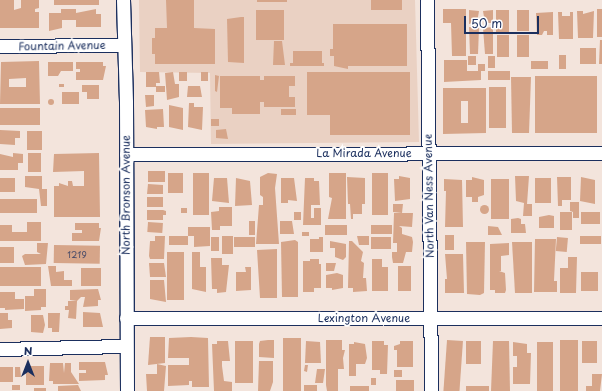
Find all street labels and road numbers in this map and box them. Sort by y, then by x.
street label: Fountain Avenue [18,39,106,53]
street label: North Van Ness Avenue [421,134,437,258]
street label: North Bronson Avenue [119,135,133,255]
street label: La Mirada Avenue [316,146,412,160]
street label: Lexington Avenue [318,311,410,325]

